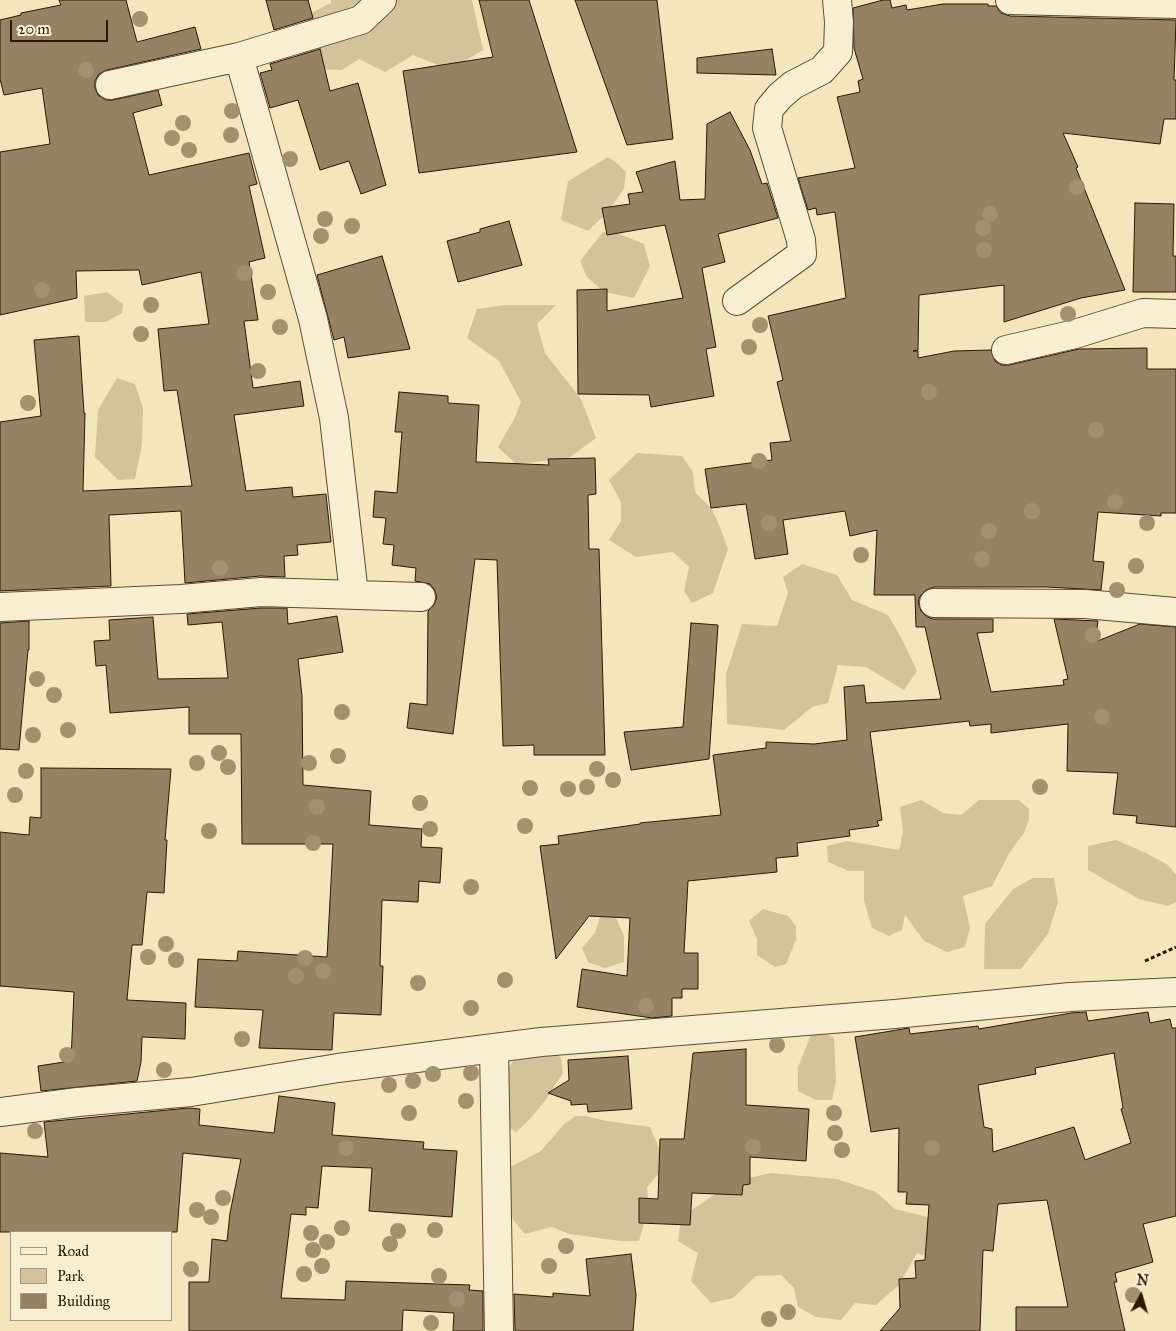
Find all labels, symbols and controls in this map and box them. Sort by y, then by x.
scale bar [12,10,110,42]
text: 20 m [18,20,50,38]
legend [10,1231,172,1321]
text: Road [57,1242,89,1260]
text: Park [57,1267,84,1285]
north arrow [1116,1271,1166,1321]
text: N [1136,1272,1149,1290]
text: Building [57,1292,110,1310]

